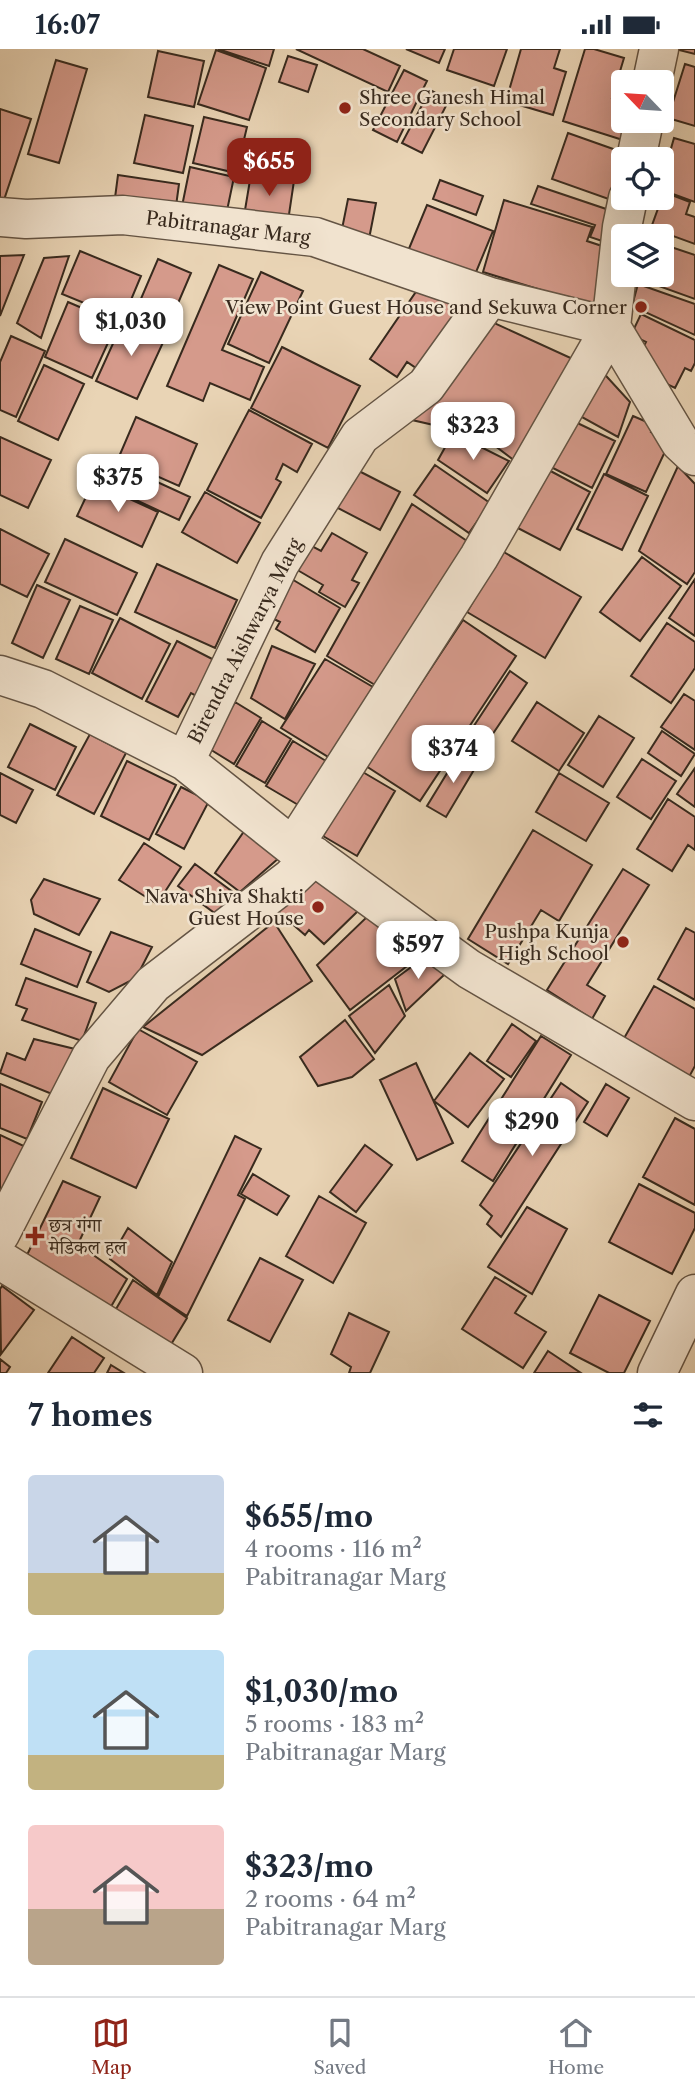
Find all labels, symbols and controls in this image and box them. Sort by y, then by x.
text: 16:07 [35,9,100,41]
north arrow [611,70,674,133]
map controls [611,70,674,287]
place label: Shree Ganesh Himal Secondary School [359,86,545,131]
marker: Shree Ganesh Himal Secondary School [337,100,353,116]
pin: $655 [228,139,310,198]
text: $655 [243,147,295,175]
button: locate [611,147,674,210]
street label: Pabitranagar Marg [144,206,313,250]
button: layers [611,224,674,287]
place label: View Point Guest House and Sekuwa Corner [224,296,627,319]
pin: $1,030 [74,299,188,358]
marker: View Point Guest House and Sekuwa Corner [633,299,649,315]
text: $1,030 [95,307,167,335]
pin: $323 [432,403,514,462]
text: $323 [447,411,499,439]
pin: $375 [77,455,159,514]
text: $375 [93,463,143,491]
street label: Birendra Aishwarya Marg [183,534,307,748]
pin: $374 [412,725,494,785]
text: $374 [428,734,478,762]
place label: Nava Shiva Shakti Guest House [145,885,304,930]
marker: Nava Shiva Shakti Guest House [310,899,326,915]
place label: Pushpa Kunja High School [484,920,609,965]
pin: $597 [377,921,459,981]
text: $597 [392,930,444,958]
marker: Pushpa Kunja High School [615,934,631,950]
pin: $290 [491,1099,573,1158]
text: $290 [505,1107,559,1135]
place label: छत्र गंगा मेडिकल हल [48,1214,128,1259]
marker: छत्र गंगा मेडिकल हल [27,1228,43,1244]
icon: filters [629,1396,667,1434]
text: 7 homes [28,1397,153,1434]
text: $655/mo [245,1498,373,1535]
icon: home [84,1503,168,1587]
text: 4 rooms · 116 m² [245,1535,422,1563]
text: Pabitranagar Marg [245,1563,446,1591]
text: $1,030/mo [245,1673,398,1710]
icon: home [84,1678,168,1762]
text: 5 rooms · 183 m² [245,1710,424,1738]
text: Pabitranagar Marg [245,1738,446,1766]
text: $323/mo [245,1848,373,1885]
icon: home [84,1853,168,1937]
text: 2 rooms · 64 m² [245,1885,416,1913]
text: Pabitranagar Marg [245,1913,446,1941]
tab: Map [91,2014,132,2079]
tab: Saved [314,2014,366,2079]
tab: Home [548,2014,604,2079]

